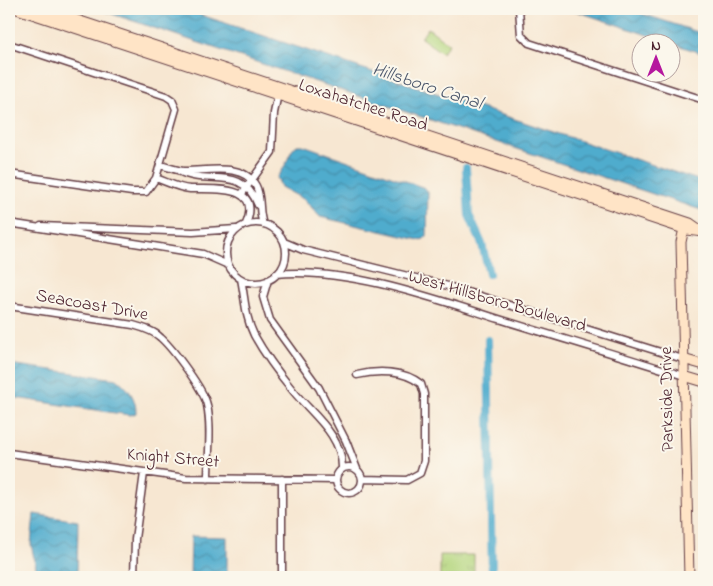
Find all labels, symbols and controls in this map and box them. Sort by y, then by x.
north arrow [630,32,680,82]
text: N [651,36,661,57]
water label: Hillsboro Canal [368,56,488,118]
street label: Loxahatchee Road [295,73,431,139]
street label: West Hillsboro Boulevard [405,264,589,340]
street label: Seacoast Drive [34,283,151,329]
street label: Parkside Drive [654,345,682,452]
street label: Knight Street [126,442,220,477]

